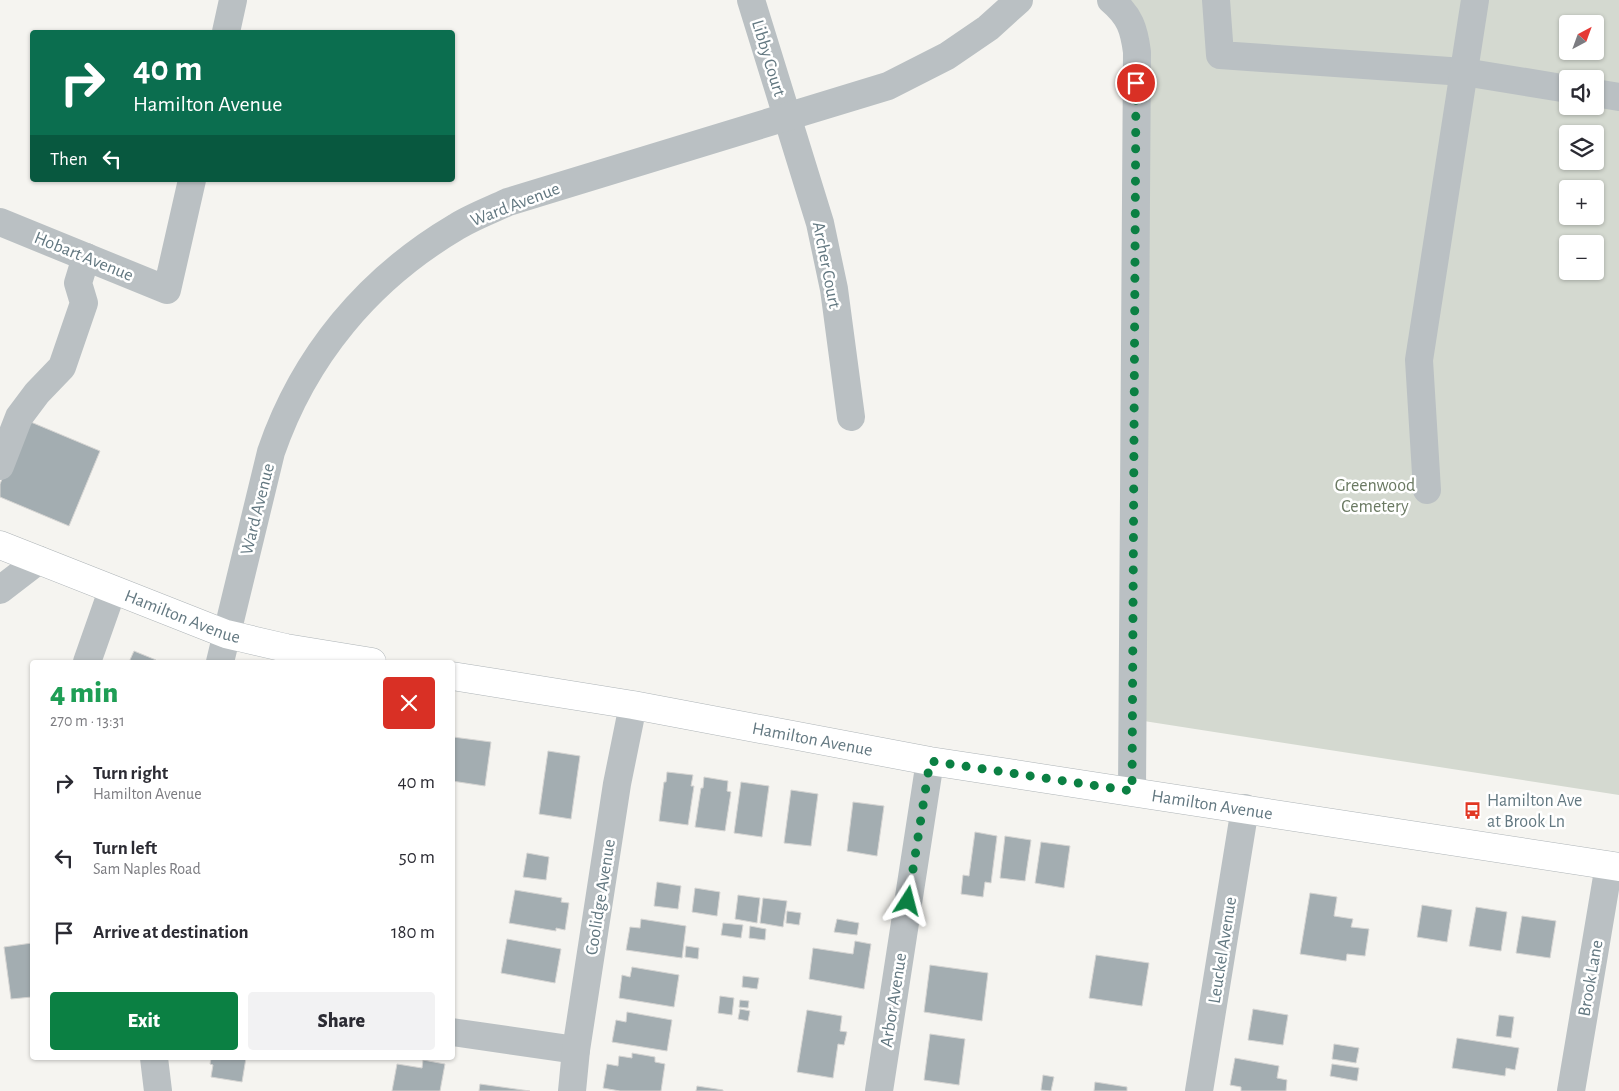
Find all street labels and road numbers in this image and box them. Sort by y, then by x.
street label: Libby Court [748,18,788,99]
street label: Ward Avenue [468,180,562,230]
street label: Archer Court [809,220,843,310]
street label: Hobart Avenue [31,229,136,285]
street label: Ward Avenue [238,462,278,557]
street label: Hamilton Avenue [122,587,242,647]
street label: Hamilton Avenue [751,720,874,760]
street label: Hamilton Avenue [1150,787,1274,824]
street label: Coolidge Avenue [583,838,619,956]
street label: Leuckel Avenue [1206,896,1240,1005]
street label: Brook Lane [1575,939,1607,1018]
street label: Arbor Avenue [878,952,910,1049]

